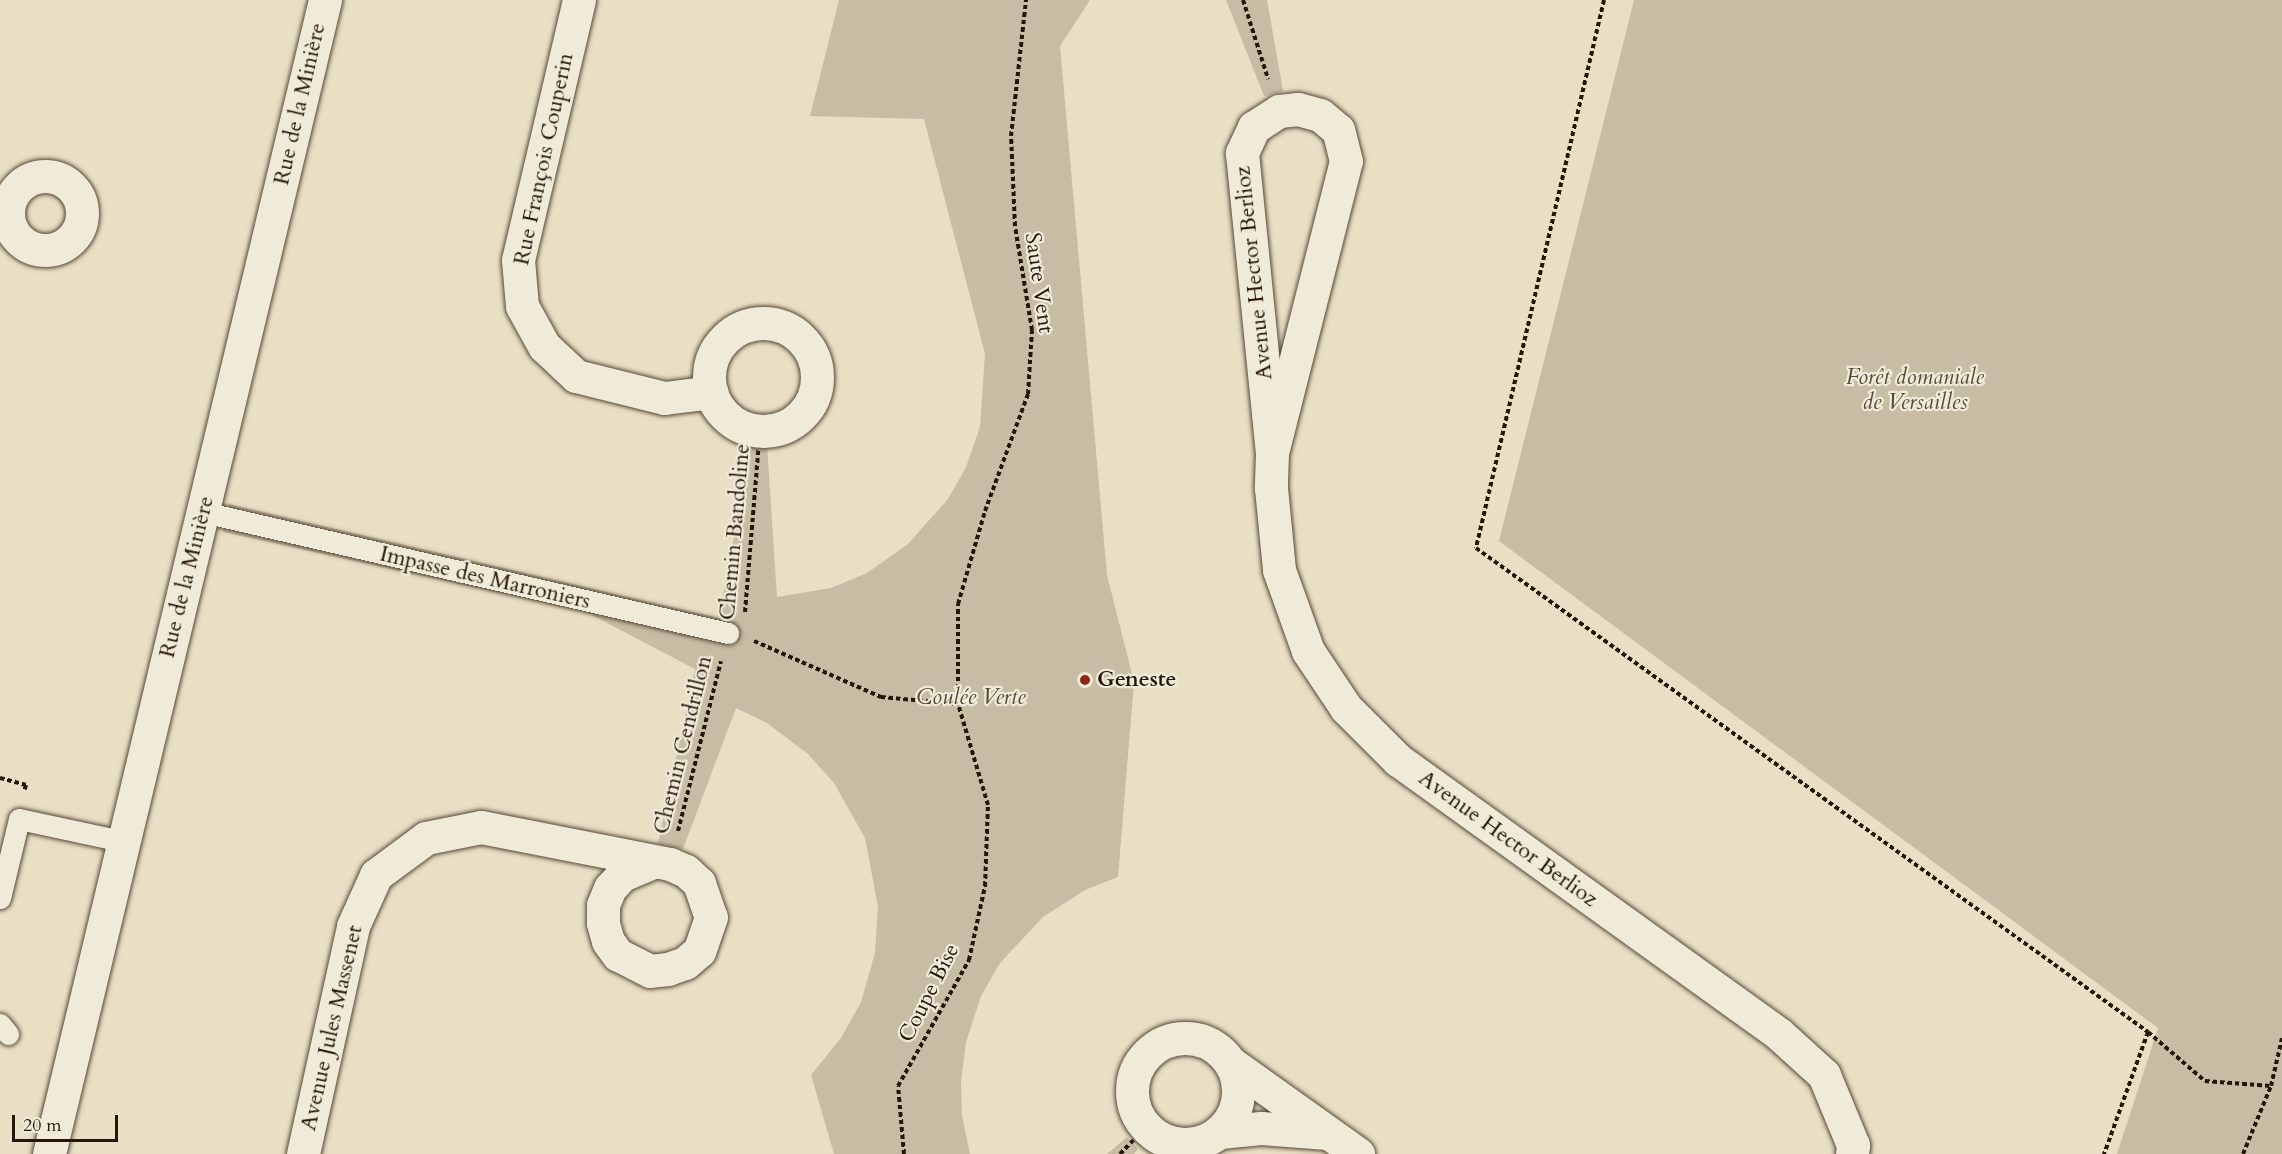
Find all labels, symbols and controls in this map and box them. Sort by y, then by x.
street label: Rue de la Minière [269,20,331,188]
street label: Rue François Couperin [509,50,579,268]
street label: Avenue Hector Berlioz [1230,165,1278,381]
street label: Saute Vent [1019,231,1059,335]
park label: Forêt domaniale de Versailles [1846,364,1984,416]
street label: Chemin Bandoline [714,443,756,621]
street label: Rue de la Minière [154,494,220,660]
street label: Impasse des Marroniers [377,541,593,615]
street label: Chemin Cendrillon [648,653,718,837]
place label: Geneste [1097,667,1176,693]
marker: Geneste [1078,673,1092,687]
park label: Coulée Verte [916,685,1026,711]
street label: Avenue Hector Berlioz [1413,765,1603,913]
street label: Avenue Jules Massenet [296,923,368,1133]
street label: Coupe Bise [893,939,965,1047]
scale bar [15,1103,122,1141]
text: 20 m [23,1113,62,1138]

